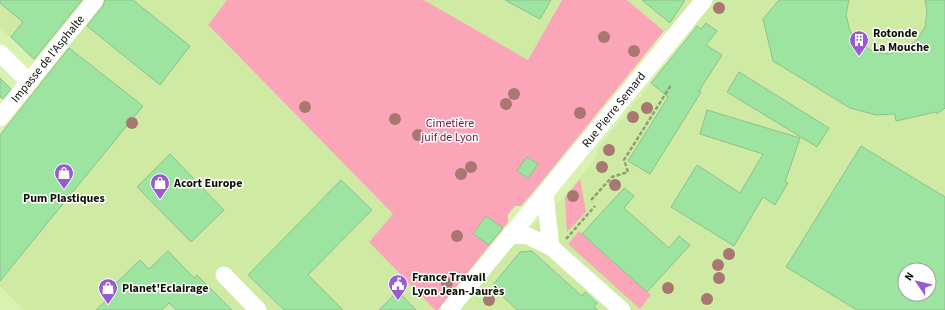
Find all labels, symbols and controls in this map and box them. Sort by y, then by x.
street label: Impasse de l'Asphalte [7,11,89,106]
place label: Rotonde La Mouche [873,25,929,56]
building icon: Rotonde La Mouche [848,29,870,57]
street label: Rue Pierre Semard [578,69,650,151]
park label: Cimetière juif de Lyon [420,115,479,146]
shop icon: Pum Plastiques [53,162,75,190]
shop icon: Acort Europe [149,172,171,200]
place label: Acort Europe [173,175,242,192]
place label: Pum Plastiques [23,190,105,207]
north arrow [897,262,937,302]
place label: France Travail Lyon Jean-Jaurès [412,269,504,300]
text: N [901,269,917,284]
public building icon: France Travail Lyon Jean-Jaurès [387,273,409,301]
shop icon: Planet'Eclairage [97,277,119,305]
place label: Planet'Eclairage [122,280,208,297]

